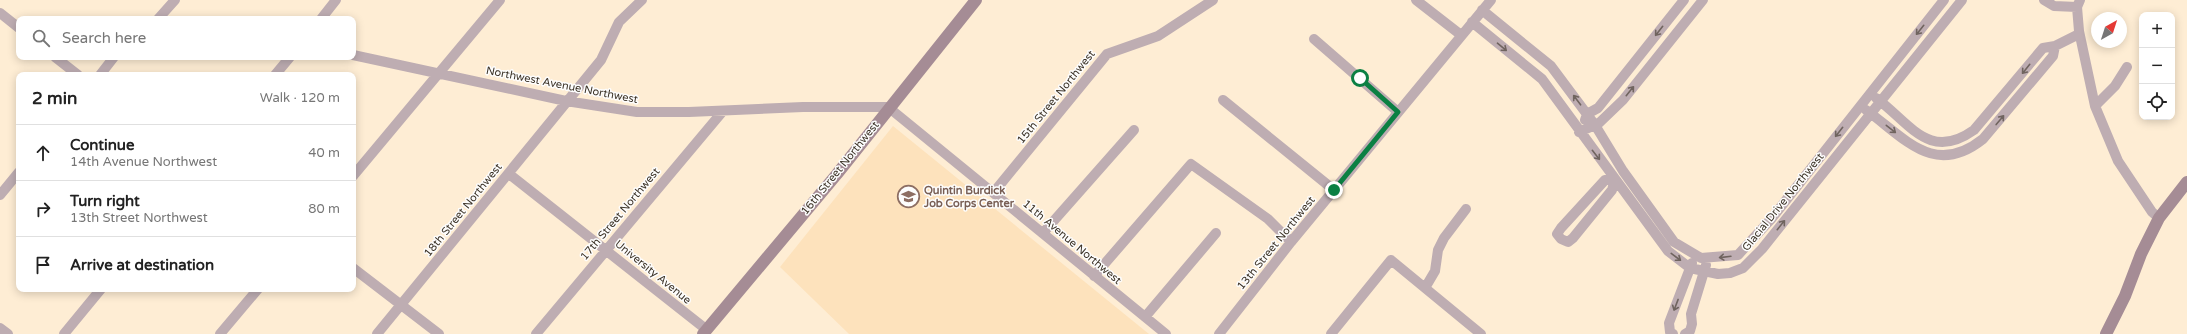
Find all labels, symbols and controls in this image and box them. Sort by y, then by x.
north arrow [2091,12,2127,48]
map controls [2139,12,2175,120]
button: + [2139,12,2175,48]
search box [16,16,356,60]
one-way arrow [1655,25,1664,36]
one-way arrow [1916,25,1924,36]
icon: search [30,27,52,49]
text: Search here [62,29,146,47]
one-way arrow [1497,42,1508,51]
street label: 15th Street Northwest [1014,48,1098,146]
button: − [2139,48,2175,84]
one-way arrow [2021,63,2030,74]
street label: Northwest Avenue Northwest [485,64,639,106]
route start [1351,69,1369,87]
button: locate [2139,84,2175,120]
one-way arrow [1626,86,1635,97]
text: 2 min [32,88,77,109]
text: Walk · 120 m [260,90,340,106]
one-way arrow [1572,95,1581,106]
one-way arrow [1995,115,2004,126]
street label: 16th Street Northwest [798,119,882,217]
one-way arrow [1885,125,1896,133]
one-way arrow [1835,127,1843,138]
text: Continue [70,136,134,154]
icon: ahead [32,142,54,164]
text: 40 m [308,145,340,161]
one-way arrow [1592,149,1600,160]
street label: Glacial Drive Northwest [1739,150,1827,254]
text: 14th Avenue Northwest [70,154,217,170]
street label: 18th Street Northwest [421,161,505,259]
street label: 17th Street Northwest [578,165,662,263]
route end [1325,181,1343,199]
school or university icon: Quintin Burdick Job Corps Center [895,183,921,209]
place label: Quintin Burdick Job Corps Center [923,184,1015,211]
text: Turn right [70,192,140,210]
street label: 13th Street Northwest [1234,194,1318,292]
street label: 11th Avenue Northwest [1020,197,1124,287]
icon: right [32,198,54,220]
text: 80 m [308,201,340,217]
text: 13th Street Northwest [70,210,208,226]
one-way arrow [1776,220,1785,231]
street label: University Avenue [612,237,694,307]
one-way arrow [1670,253,1681,261]
one-way arrow [1719,253,1732,260]
icon: arrive [32,254,54,276]
text: Arrive at destination [70,256,214,274]
one-way arrow [1672,298,1679,311]

